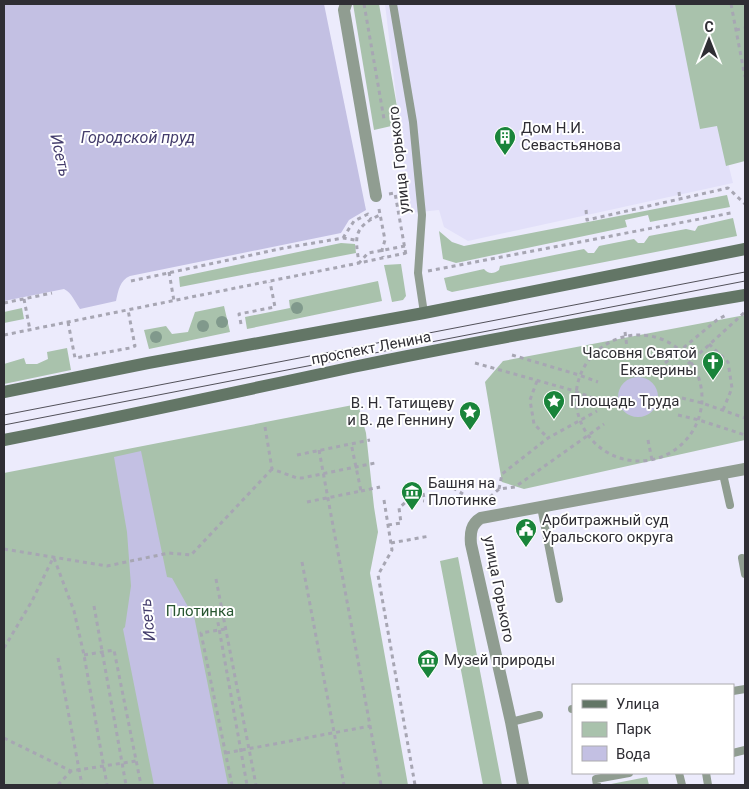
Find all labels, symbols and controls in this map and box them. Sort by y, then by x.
north arrow [684,15,734,65]
text: С [704,19,714,35]
street label: улица Горького [384,105,414,215]
place label: Дом Н.И. Севастьянова [521,119,621,154]
building icon: Дом Н.И. Севастьянова [493,125,517,156]
water label: Городской пруд [81,128,195,147]
water label: Исеть [46,132,75,178]
street label: проспект Ленина [309,328,433,368]
place label: Часовня Святой Екатерины [582,344,697,379]
church icon: Часовня Святой Екатерины [701,350,725,381]
place icon: Площадь Труда [542,389,566,420]
place label: Площадь Труда [570,392,680,410]
place label: В. Н. Татищеву и В. де Геннину [347,394,454,429]
place icon: В. Н. Татищеву и В. де Геннину [458,400,482,431]
place label: Башня на Плотинке [428,474,496,509]
museum icon: Башня на Плотинке [400,480,424,511]
place label: Арбитражный суд Уральского округа [542,511,673,546]
public building icon: Арбитражный суд Уральского округа [514,517,538,548]
street label: улица Горького [480,534,518,644]
water label: Исеть [136,597,159,642]
park label: Плотинка [166,602,234,620]
museum icon: Музей природы [416,648,440,679]
place label: Музей природы [444,651,555,669]
legend [572,684,734,774]
text: Улица [616,695,659,713]
text: Парк [616,720,651,738]
text: Вода [616,745,651,763]

